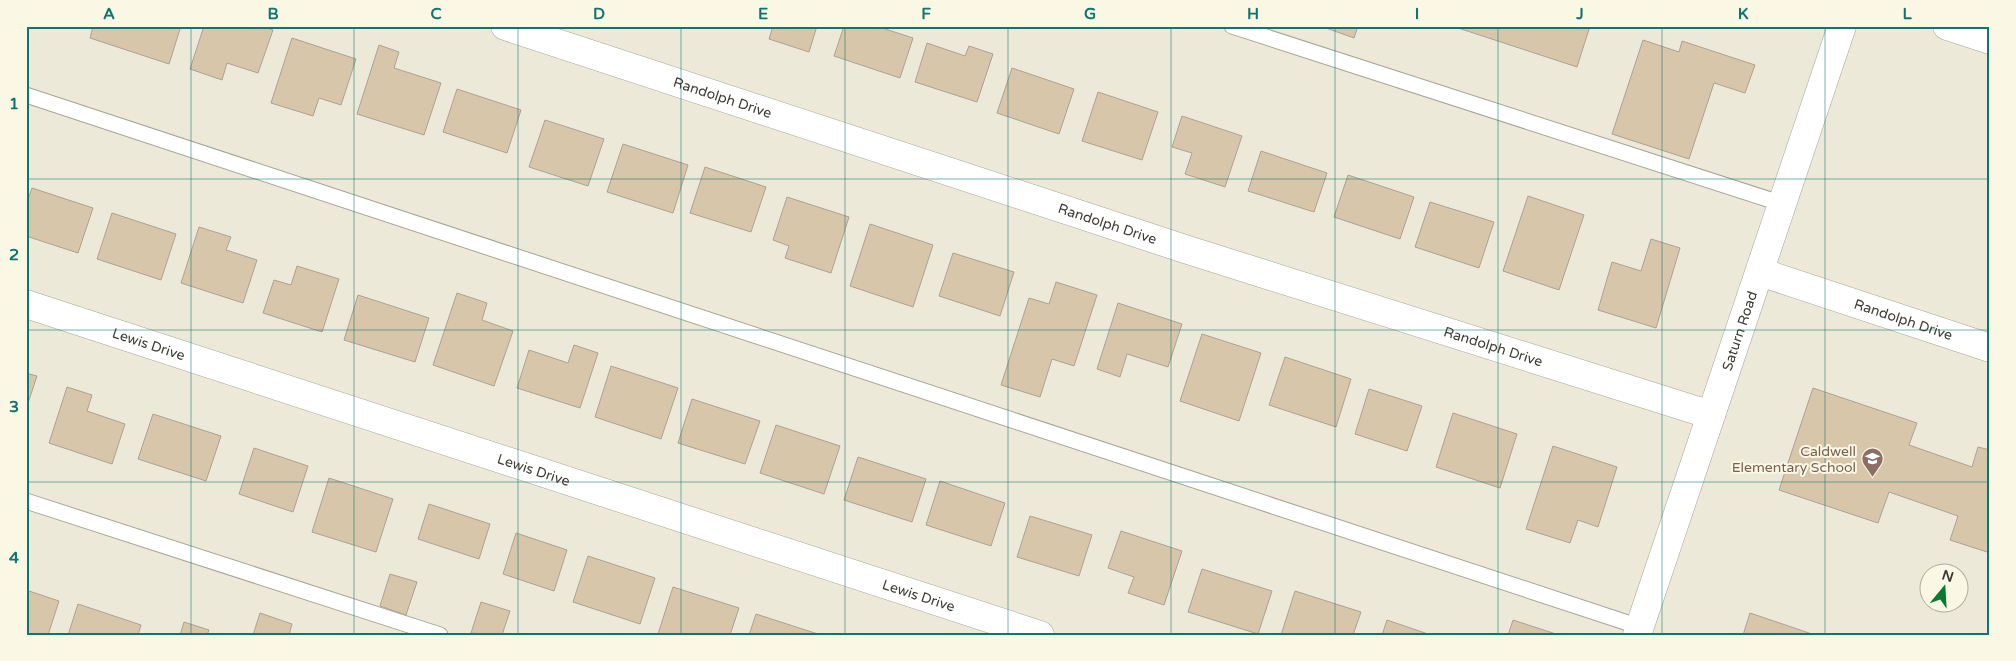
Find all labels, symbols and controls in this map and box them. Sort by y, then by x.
text: A [103,4,115,24]
text: B [267,4,279,24]
text: C [430,4,442,24]
text: D [593,4,605,24]
text: E [758,4,768,24]
text: F [921,4,931,24]
text: G [1084,4,1096,24]
text: H [1247,4,1259,24]
text: I [1415,4,1419,24]
text: J [1575,4,1584,24]
text: K [1738,4,1749,24]
text: L [1902,4,1912,24]
street label: Randolph Drive [671,73,774,121]
text: 1 [9,94,19,114]
street label: Randolph Drive [1056,199,1159,248]
text: 2 [9,245,19,265]
street label: Saturn Road [1718,289,1761,373]
street label: Randolph Drive [1852,295,1955,344]
street label: Randolph Drive [1442,323,1545,370]
street label: Lewis Drive [110,324,187,364]
text: 3 [9,397,19,417]
place label: Caldwell Elementary School [1732,443,1856,476]
school or university icon: Caldwell Elementary School [1860,447,1884,478]
street label: Lewis Drive [495,450,572,490]
text: 4 [9,548,19,568]
north arrow [1918,564,1968,614]
text: N [1940,566,1956,586]
street label: Lewis Drive [880,576,957,615]

